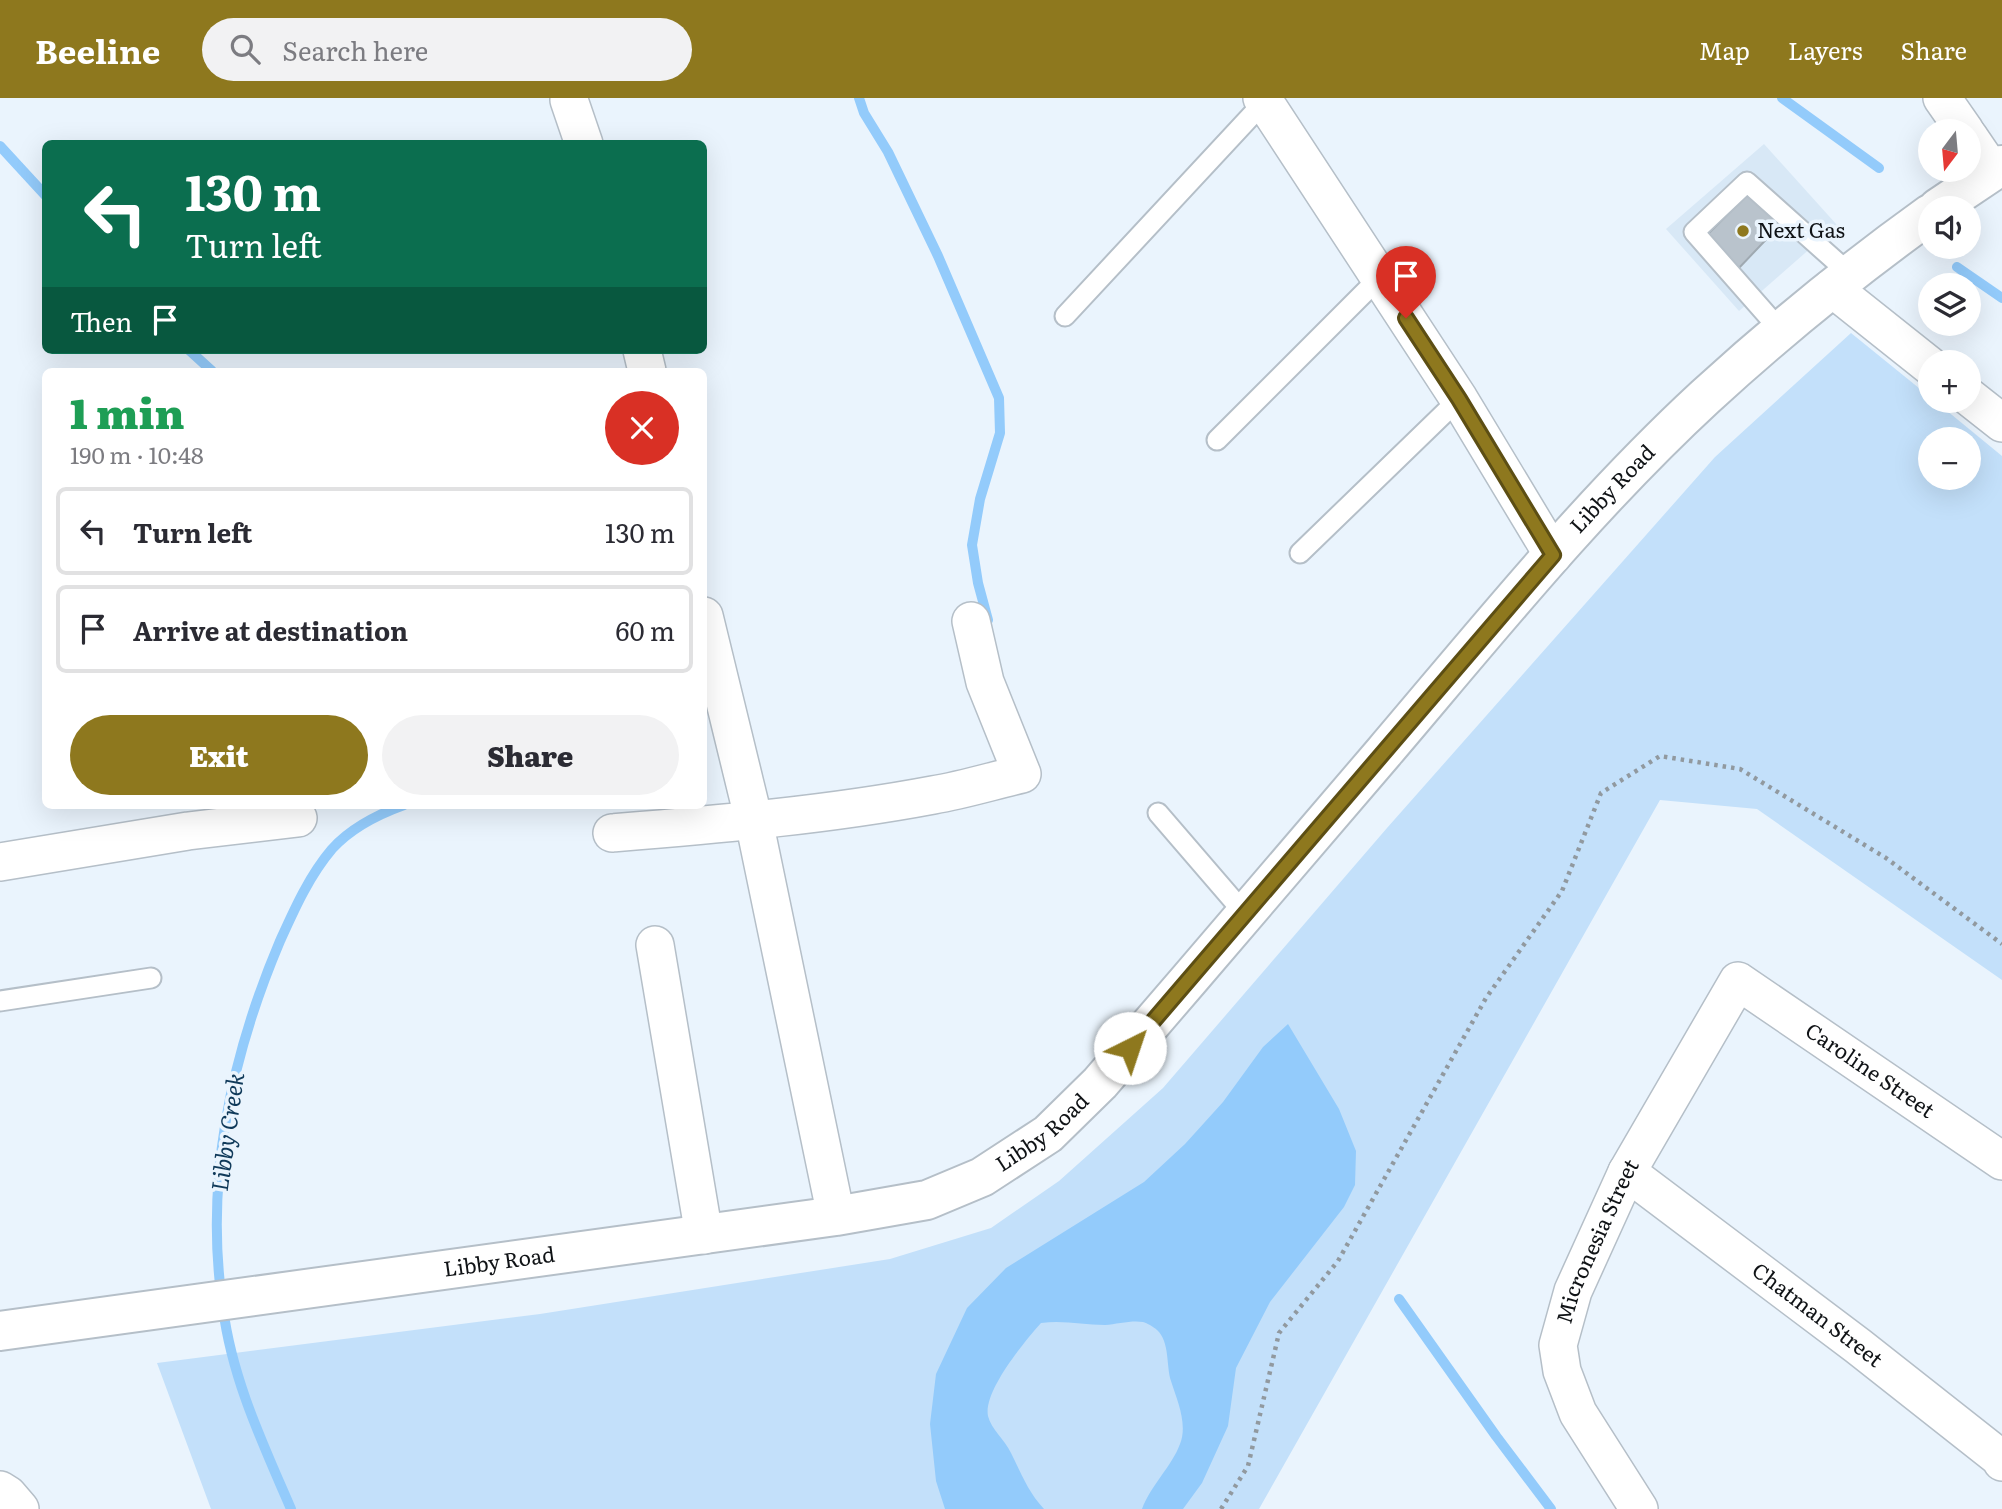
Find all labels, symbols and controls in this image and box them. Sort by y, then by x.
search box [202,18,692,81]
text: Beeline [35,25,160,74]
icon: search [226,30,264,68]
text: Search here [282,30,428,69]
text: Map [1699,32,1750,67]
text: Layers [1788,32,1862,67]
text: Share [1900,32,1967,67]
north arrow [1918,119,1981,182]
map controls [1918,119,1981,490]
text: 130 m [185,153,321,226]
icon: left [70,168,161,259]
button: sound [1918,196,1981,259]
place label: Next Gas [1757,213,1845,244]
text: Turn left [185,220,322,268]
marker: Next Gas [1735,223,1751,239]
pin [1376,246,1436,318]
icon: arrive [1387,257,1425,295]
button: layers [1918,273,1981,336]
text: Then [70,301,132,340]
icon: arrive [146,301,184,339]
button: + [1918,350,1981,413]
text: 1 min [70,380,185,442]
button: close [605,391,679,465]
button: − [1918,427,1981,490]
street label: Libby Road [1561,436,1661,539]
text: 190 m · 10:48 [70,437,204,471]
icon: left [74,512,112,550]
text: Turn left [133,512,252,551]
text: 130 m [605,512,675,551]
icon: arrive [74,610,112,648]
text: Arrive at destination [133,610,408,649]
text: 60 m [616,610,675,649]
button: Exit [70,715,368,795]
button: Share [382,715,679,795]
position arrow [1093,1011,1167,1085]
street label: Caroline Street [1800,1014,1942,1124]
water label: Libby Creek [201,1070,251,1193]
street label: Libby Road [988,1084,1095,1177]
street label: Micronesia Street [1547,1152,1645,1327]
street label: Libby Road [441,1237,557,1283]
street label: Chatman Street [1747,1254,1891,1373]

